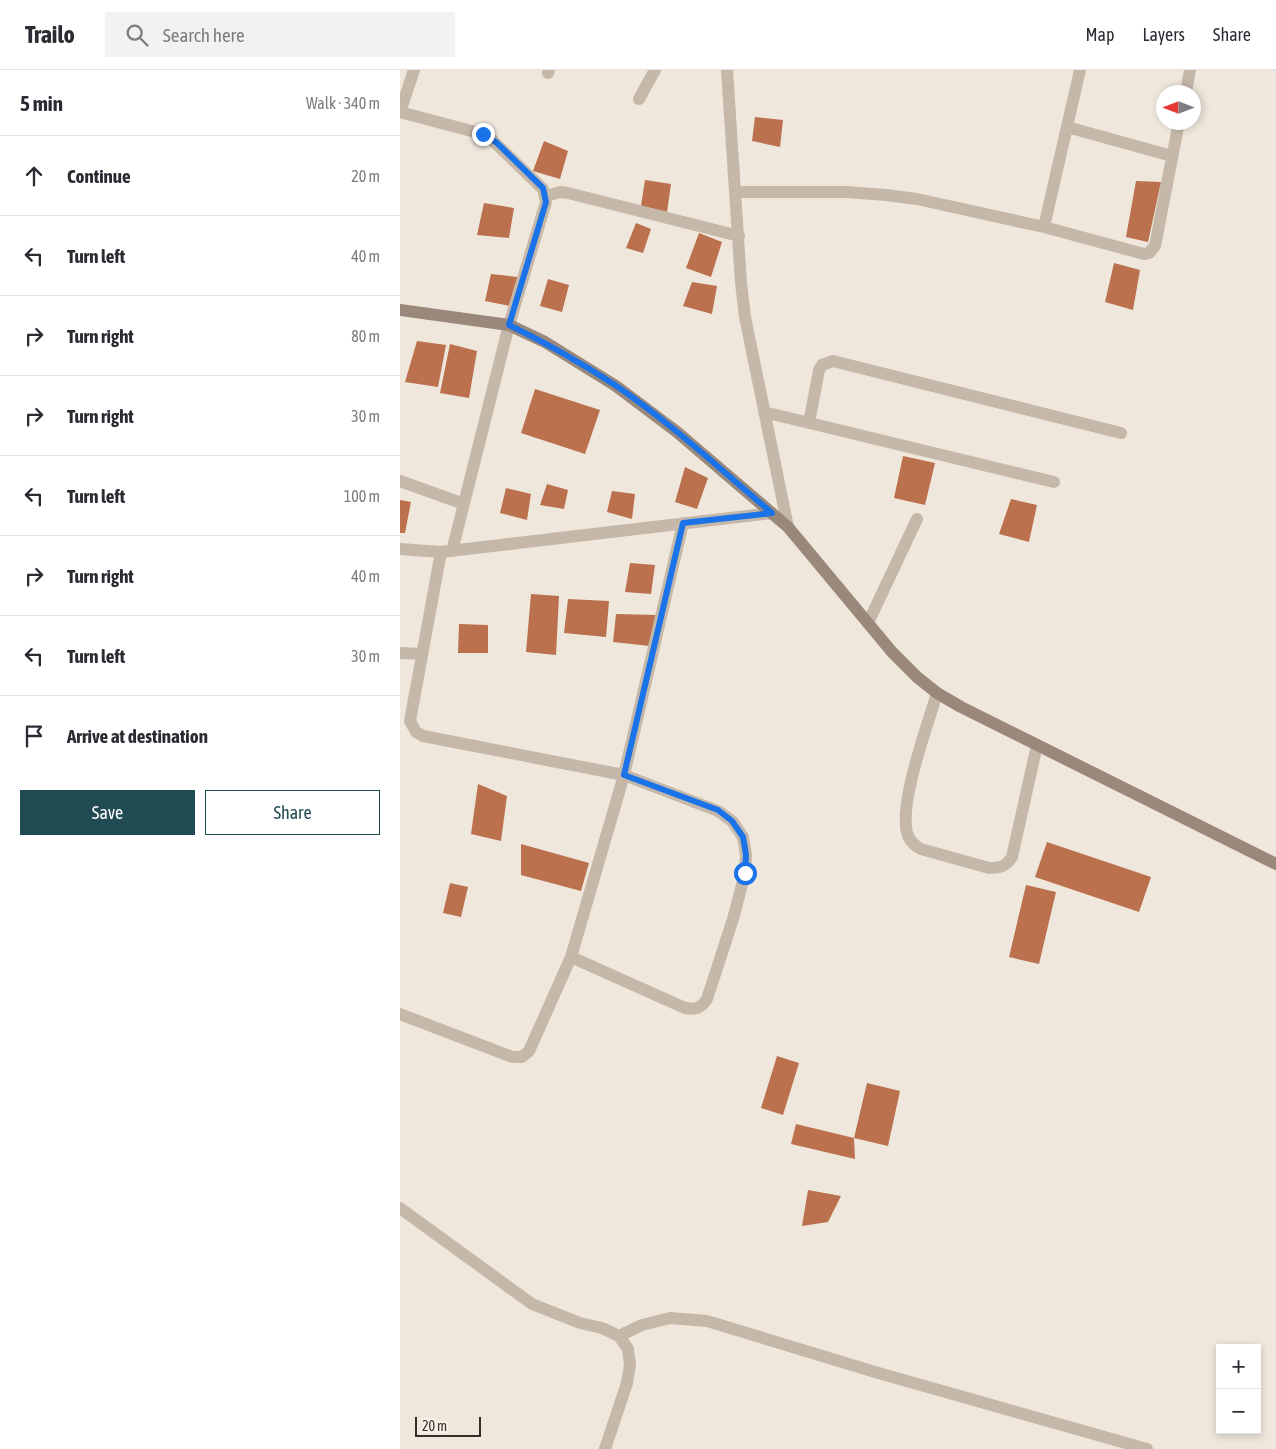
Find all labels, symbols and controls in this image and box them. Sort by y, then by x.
search box [105,12,455,57]
text: Trailo [25,21,75,48]
icon: search [123,21,151,49]
text: Search here [163,24,245,46]
text: Map [1085,24,1114,45]
text: Layers [1142,24,1185,45]
text: Share [1213,24,1251,45]
north arrow [1156,85,1201,130]
text: 5 min [20,91,63,115]
text: Walk · 340 m [306,94,380,112]
route end [472,123,495,146]
icon: ahead [20,162,48,190]
text: Continue [67,165,131,187]
text: 20 m [351,167,380,185]
icon: left [20,242,48,270]
text: Turn left [67,245,125,267]
text: 40 m [351,247,380,265]
icon: right [20,322,48,350]
text: Turn right [67,325,134,347]
text: 80 m [351,327,380,345]
icon: right [20,402,48,430]
text: Turn right [67,405,134,427]
text: 30 m [351,407,380,425]
icon: left [20,482,48,510]
text: Turn left [67,485,125,507]
text: 100 m [344,487,380,505]
icon: right [20,562,48,590]
text: Turn right [67,565,134,587]
text: 40 m [351,567,380,585]
icon: left [20,642,48,670]
text: Turn left [67,645,125,667]
text: 30 m [351,647,380,665]
icon: arrive [20,722,48,750]
text: Arrive at destination [67,725,208,747]
button: Save [20,790,195,835]
button: Share [205,790,380,835]
route start [734,862,757,885]
map controls [1216,1344,1261,1434]
button: + [1216,1344,1261,1389]
button: − [1216,1389,1261,1434]
scale bar [415,1414,481,1437]
text: 20 m [422,1418,447,1434]

